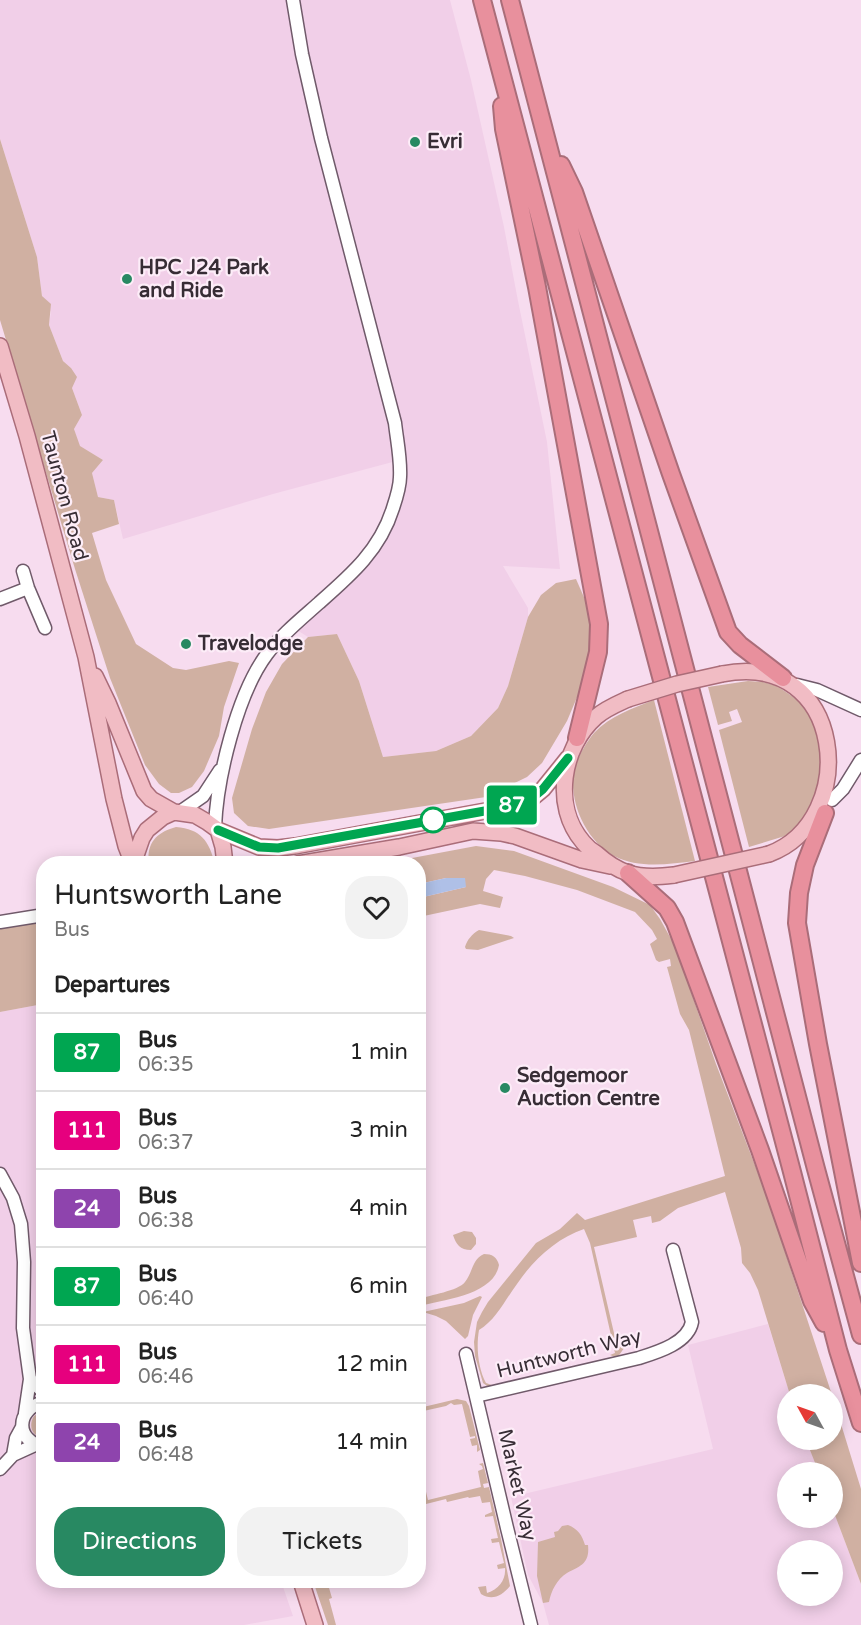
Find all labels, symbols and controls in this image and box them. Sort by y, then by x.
place label: Evri [427,130,463,154]
marker: Evri [408,135,422,149]
place label: HPC J24 Park and Ride [139,256,269,303]
marker: HPC J24 Park and Ride [120,272,134,286]
street label: Taunton Road [35,429,93,563]
place label: Travelodge [197,632,303,656]
marker: Travelodge [179,637,193,651]
line badge: 87 [485,786,539,824]
text: 87 [499,793,525,818]
unlabelled marker [420,807,446,833]
button: heart [345,876,408,939]
text: Huntsworth Lane [54,878,282,912]
text: Bus [54,918,90,942]
text: Departures [54,972,170,998]
text: Bus [138,1027,177,1053]
text: 1 min [349,1039,408,1065]
text: 87 [74,1040,100,1065]
text: 06:35 [138,1053,193,1077]
place label: Sedgemoor Auction Centre [517,1064,660,1111]
marker: Sedgemoor Auction Centre [498,1081,512,1095]
text: Bus [138,1105,177,1131]
text: 3 min [349,1117,408,1143]
text: 111 [67,1118,107,1143]
text: 06:37 [138,1131,193,1155]
text: Bus [138,1183,177,1209]
text: 4 min [349,1195,408,1221]
text: 24 [74,1196,100,1221]
text: 06:38 [138,1209,193,1233]
text: Bus [138,1261,177,1287]
text: 6 min [349,1273,408,1299]
text: 87 [74,1274,100,1299]
text: 06:40 [138,1287,193,1311]
street label: Huntworth Way [494,1324,644,1384]
text: Bus [138,1339,177,1365]
text: 12 min [336,1351,408,1377]
text: 111 [67,1352,107,1377]
text: 06:46 [138,1365,193,1389]
north arrow [777,1384,843,1450]
map controls [777,1384,843,1606]
text: Bus [138,1417,177,1443]
street label: Market Way [492,1427,542,1544]
text: 14 min [336,1429,408,1455]
text: 24 [74,1430,100,1455]
text: 06:48 [138,1443,193,1467]
button: + [777,1462,843,1528]
button: Directions [54,1507,225,1576]
button: Tickets [237,1507,408,1576]
button: − [777,1540,843,1606]

